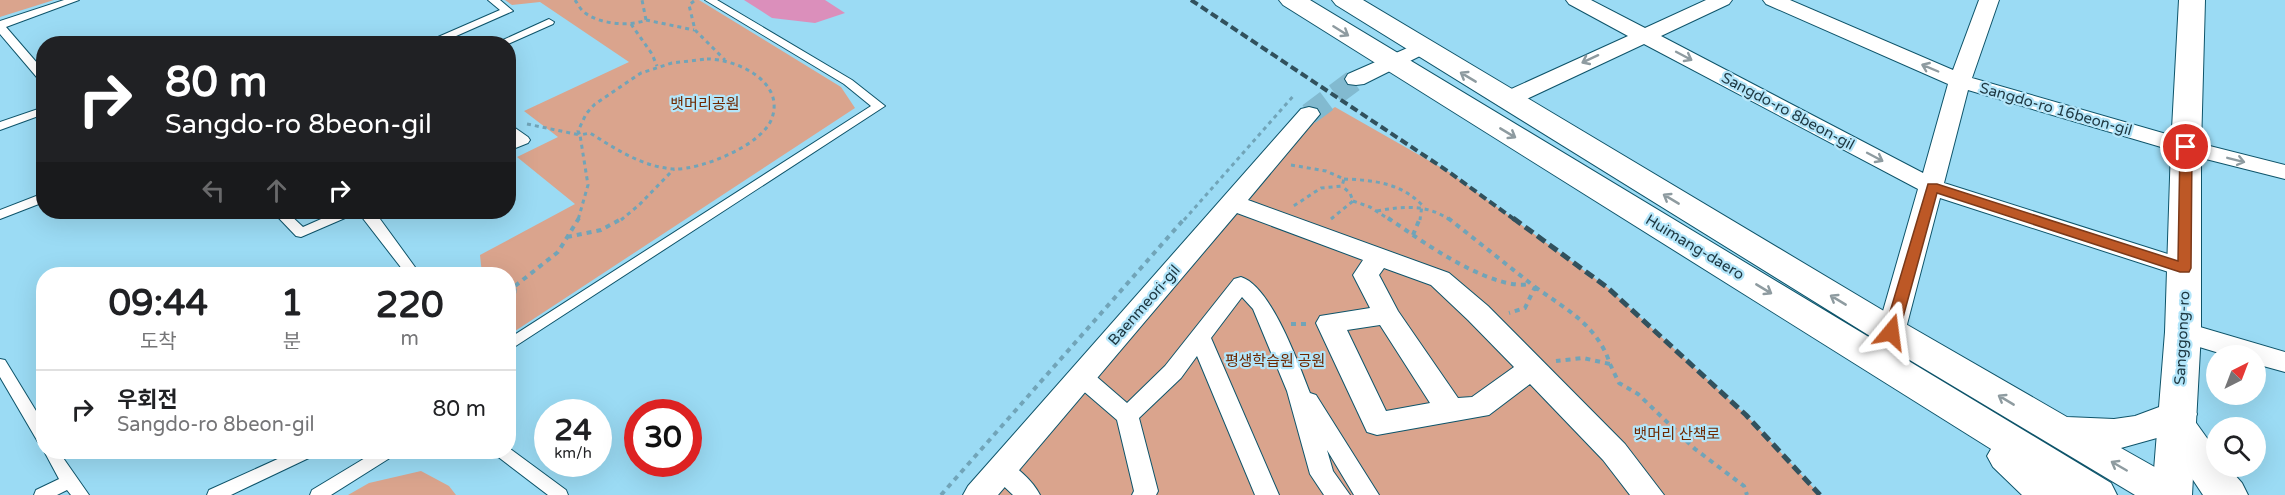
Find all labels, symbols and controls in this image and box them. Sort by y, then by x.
one-way arrow [1333,25,1349,37]
one-way arrow [1675,50,1692,62]
one-way arrow [1582,54,1600,66]
text: 80 m [165,57,267,108]
icon: right [66,60,144,138]
one-way arrow [1921,62,1939,73]
street label: Sangdo-ro 8beon-gil [1718,68,1858,154]
one-way arrow [1460,70,1477,82]
street label: Sangdo-ro 16beon-gil [1978,79,2134,139]
park label: 뱃머리공원 [670,95,740,113]
text: Sangdo-ro 8beon-gil [165,108,432,141]
pin [2160,121,2211,172]
one-way arrow [1499,128,1516,140]
icon: arrive [2169,130,2202,163]
one-way arrow [1866,152,1884,163]
one-way arrow [2226,154,2245,166]
icon: left [197,174,230,207]
icon: ahead [260,174,293,207]
icon: right [323,174,356,207]
one-way arrow [1663,193,1680,205]
street label: Huimang-daero [1642,210,1748,284]
street label: Baenmeori-gil [1104,261,1184,349]
text: 09:44 [108,282,208,325]
text: 1 [281,282,303,325]
text: 220 [376,284,444,327]
one-way arrow [1755,284,1772,296]
street label: Sanggong-ro [2171,290,2193,386]
one-way arrow [1830,293,1847,305]
position arrow [1859,300,1923,364]
text: m [400,327,419,351]
text: 도착 [140,330,177,354]
text: 분 [283,330,301,354]
north arrow [2206,345,2266,405]
map controls [2206,345,2266,477]
park label: 평생학습원 공원 [1225,352,1325,370]
text: 우회전 [117,387,178,413]
icon: right [66,393,99,426]
one-way arrow [1997,393,2014,405]
text: 80 m [432,396,486,422]
speed limit sign: 30 [624,399,702,477]
text: 24 [554,412,592,449]
text: Sangdo-ro 8beon-gil [117,413,315,437]
button: search [2206,417,2266,477]
park label: 뱃머리 산책로 [1634,425,1720,443]
text: km/h [554,444,592,462]
one-way arrow [2111,459,2128,471]

